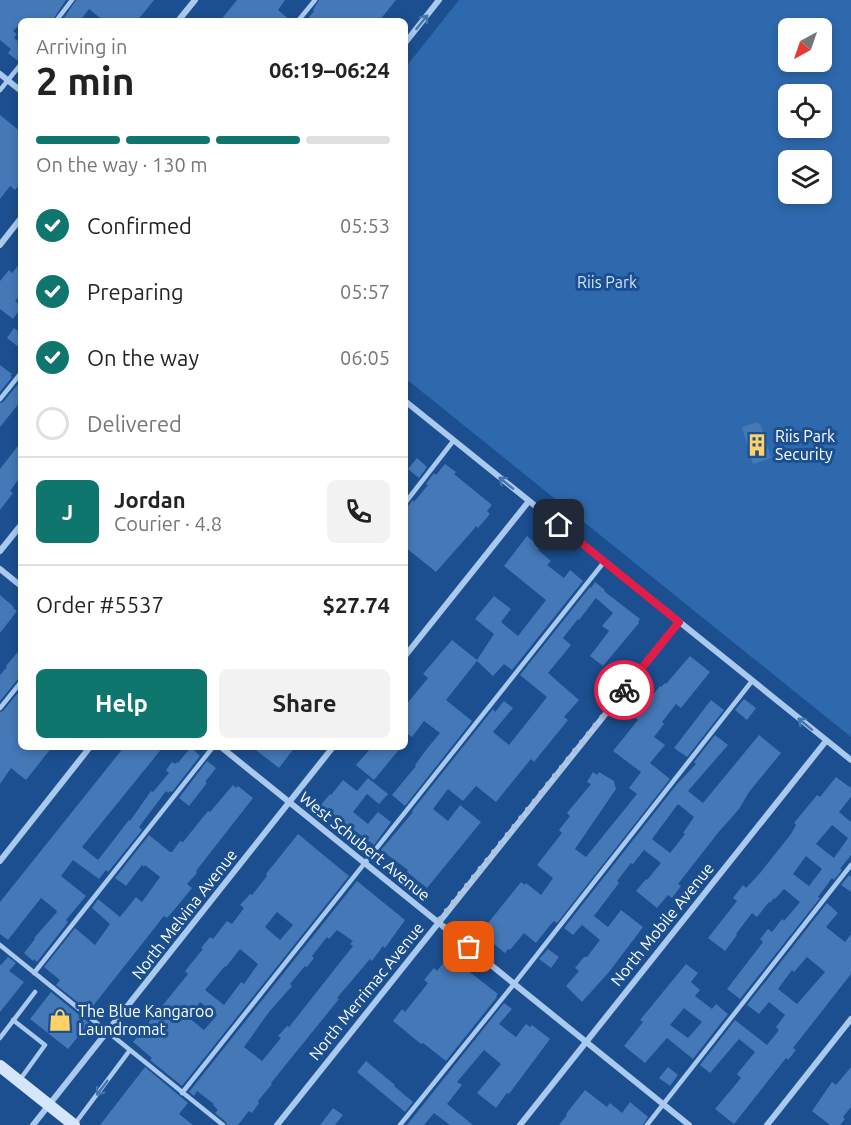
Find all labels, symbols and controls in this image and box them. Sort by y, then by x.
one-way arrow [416,14,429,30]
north arrow [778,18,832,72]
map controls [778,18,832,204]
text: Arriving in [36,35,127,58]
text: 06:19–06:24 [269,57,390,82]
text: 2 min [36,59,135,102]
button: locate [778,84,832,138]
button: layers [778,150,832,204]
text: On the way · 130 m [36,153,208,176]
icon: check [36,209,69,242]
text: Confirmed [87,213,192,238]
text: 05:53 [340,214,390,237]
park label: Riis Park [577,273,637,291]
icon: check [36,275,69,308]
text: Preparing [87,279,184,304]
text: 05:57 [340,280,390,303]
icon: check [36,341,69,374]
text: On the way [87,345,199,370]
text: 06:05 [340,346,390,369]
text: Delivered [87,411,182,436]
place label: Riis Park Security [775,427,835,463]
building icon: Riis Park Security [744,432,770,458]
one-way arrow [499,476,515,489]
button: phone [327,480,390,543]
text: Jordan [114,487,186,512]
text: J [62,499,73,524]
pin [533,499,584,550]
icon: home [542,508,575,541]
text: Courier · 4.8 [114,512,222,535]
text: Order #5537 [36,592,164,617]
text: $27.74 [323,592,390,617]
courier [594,660,654,720]
button: Help [36,669,207,738]
button: Share [219,669,390,738]
icon: bike [608,674,641,707]
one-way arrow [798,717,814,730]
street label: West Schubert Avenue [296,788,434,904]
street label: North Melvina Avenue [128,846,240,982]
street label: North Mobile Avenue [607,859,717,989]
street label: North Merrimac Avenue [305,919,427,1063]
pin [443,921,494,972]
icon: bag [452,930,485,963]
place label: The Blue Kangaroo Laundromat [78,1002,214,1038]
shop icon: The Blue Kangaroo Laundromat [47,1007,73,1033]
one-way arrow [96,1079,109,1095]

